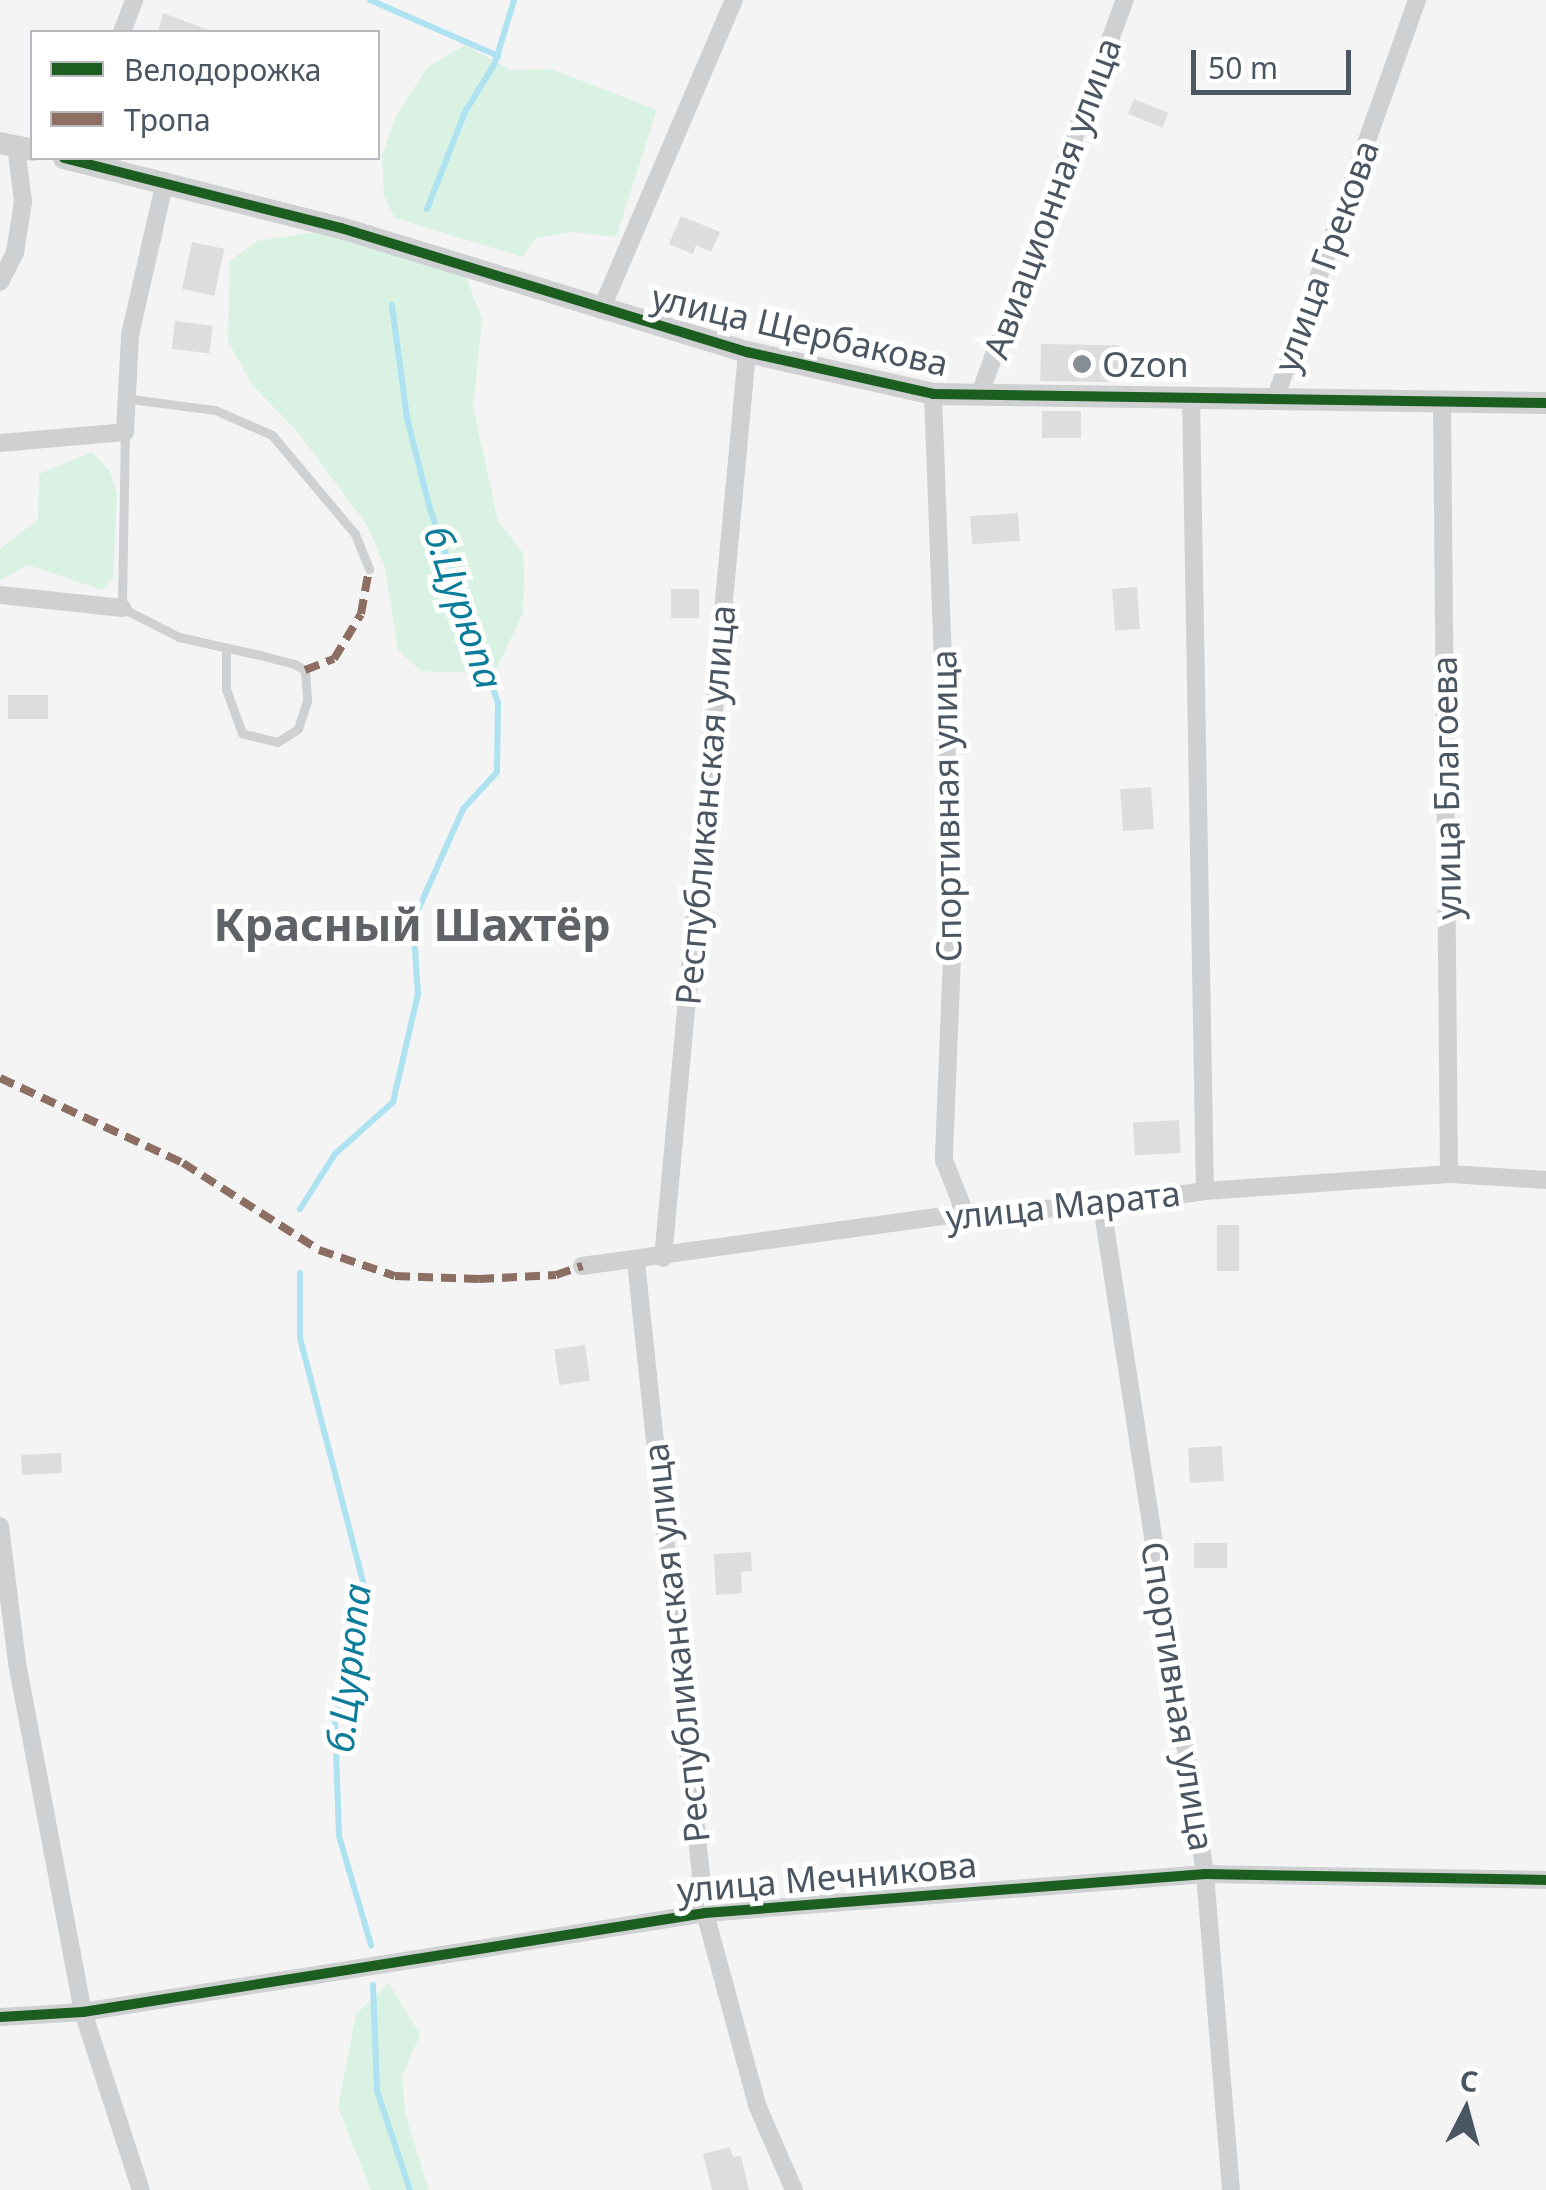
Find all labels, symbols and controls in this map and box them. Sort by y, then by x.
legend [30,30,380,160]
scale bar [1196,30,1356,92]
street label: Авиационная улица [974,32,1130,364]
text: 50 m [1208,47,1278,88]
text: Велодорожка [124,49,321,90]
text: Тропа [124,99,211,140]
street label: улица Грекова [1265,134,1387,378]
street label: улица Щербакова [648,275,952,385]
place label: Ozon [1102,343,1189,385]
marker: Ozon [1071,353,1093,375]
water label: б.Цурюпа [415,519,513,695]
street label: Республиканская улица [667,603,743,1007]
street label: Спортивная улица [922,649,970,963]
street label: улица Благоева [1423,656,1469,920]
district label: Красный Шахтёр [213,897,611,951]
street label: улица Марата [944,1172,1182,1238]
street label: Республиканская улица [634,1441,718,1845]
street label: Спортивная улица [1133,1538,1223,1854]
water label: б.Цурюпа [316,1581,380,1755]
street label: улица Мечникова [675,1843,979,1911]
north arrow [1416,2060,1516,2160]
text: С [1458,2060,1480,2100]

